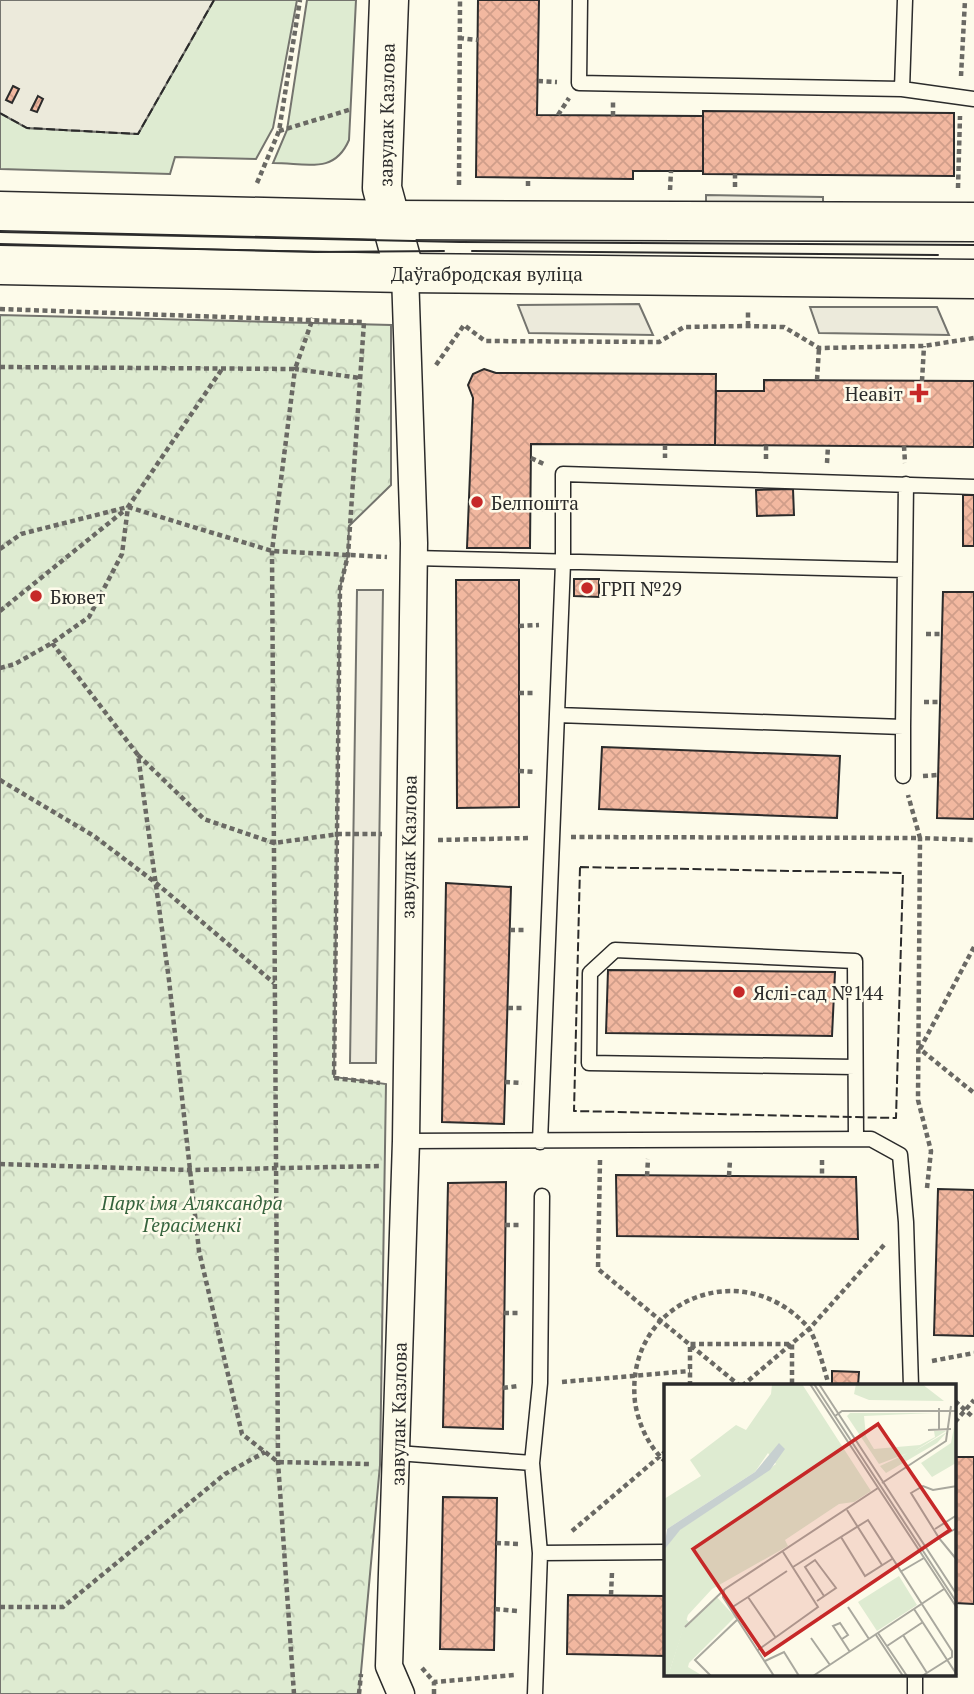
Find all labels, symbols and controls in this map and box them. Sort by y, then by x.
street label: завулак Казлова [372,42,400,187]
street label: Даўгабродская вуліца [391,261,583,286]
place label: Неавіт [845,381,903,406]
marker: Неавіт [909,383,929,403]
place label: Белпошта [491,490,579,515]
marker: Белпошта [469,494,485,510]
place label: ГРП №29 [601,576,682,601]
marker: ГРП №29 [579,580,595,596]
place label: Бювет [50,584,105,609]
marker: Бювет [28,588,44,604]
street label: завулак Казлова [394,774,422,919]
place label: Яслі-сад №144 [753,980,884,1005]
marker: Яслі-сад №144 [731,984,747,1000]
park label: Парк імя Аляксандра Герасіменкі [100,1190,283,1237]
street label: завулак Казлова [384,1341,412,1486]
inset map [664,1384,956,1676]

